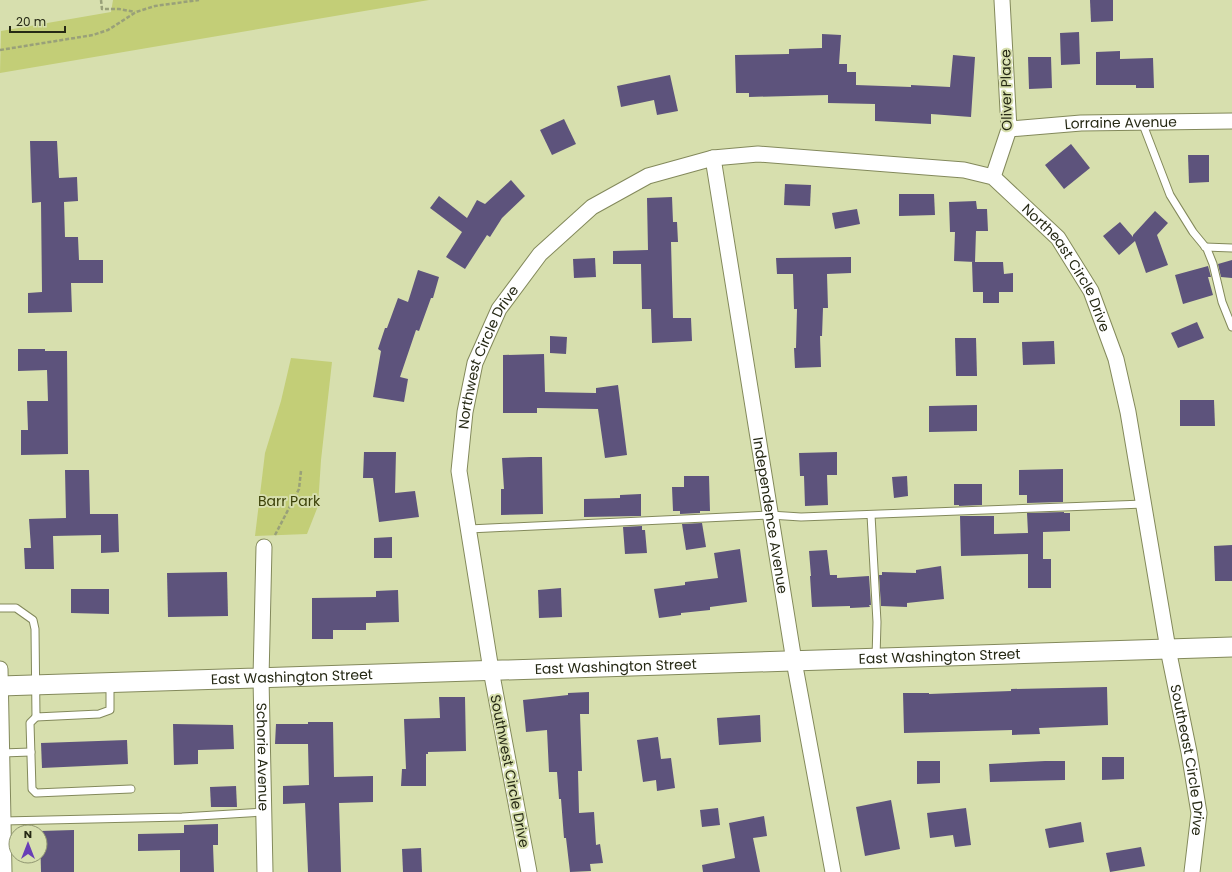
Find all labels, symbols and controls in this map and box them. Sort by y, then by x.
scale bar [10,8,65,34]
text: 20 m [16,13,46,30]
street label: Oliver Place [995,49,1017,131]
street label: Lorraine Avenue [1064,112,1177,134]
street label: Northeast Circle Drive [1017,199,1115,335]
street label: Northwest Circle Drive [453,281,523,430]
street label: Independence Avenue [748,436,793,595]
park label: Barr Park [258,491,321,511]
street label: East Washington Street [858,644,1021,669]
street label: East Washington Street [534,654,697,679]
street label: East Washington Street [211,664,373,689]
street label: Southeast Circle Drive [1165,682,1209,837]
street label: Southwest Circle Drive [485,693,535,850]
street label: Schorie Avenue [252,703,274,812]
north arrow [8,824,48,864]
text: N [24,826,32,842]

